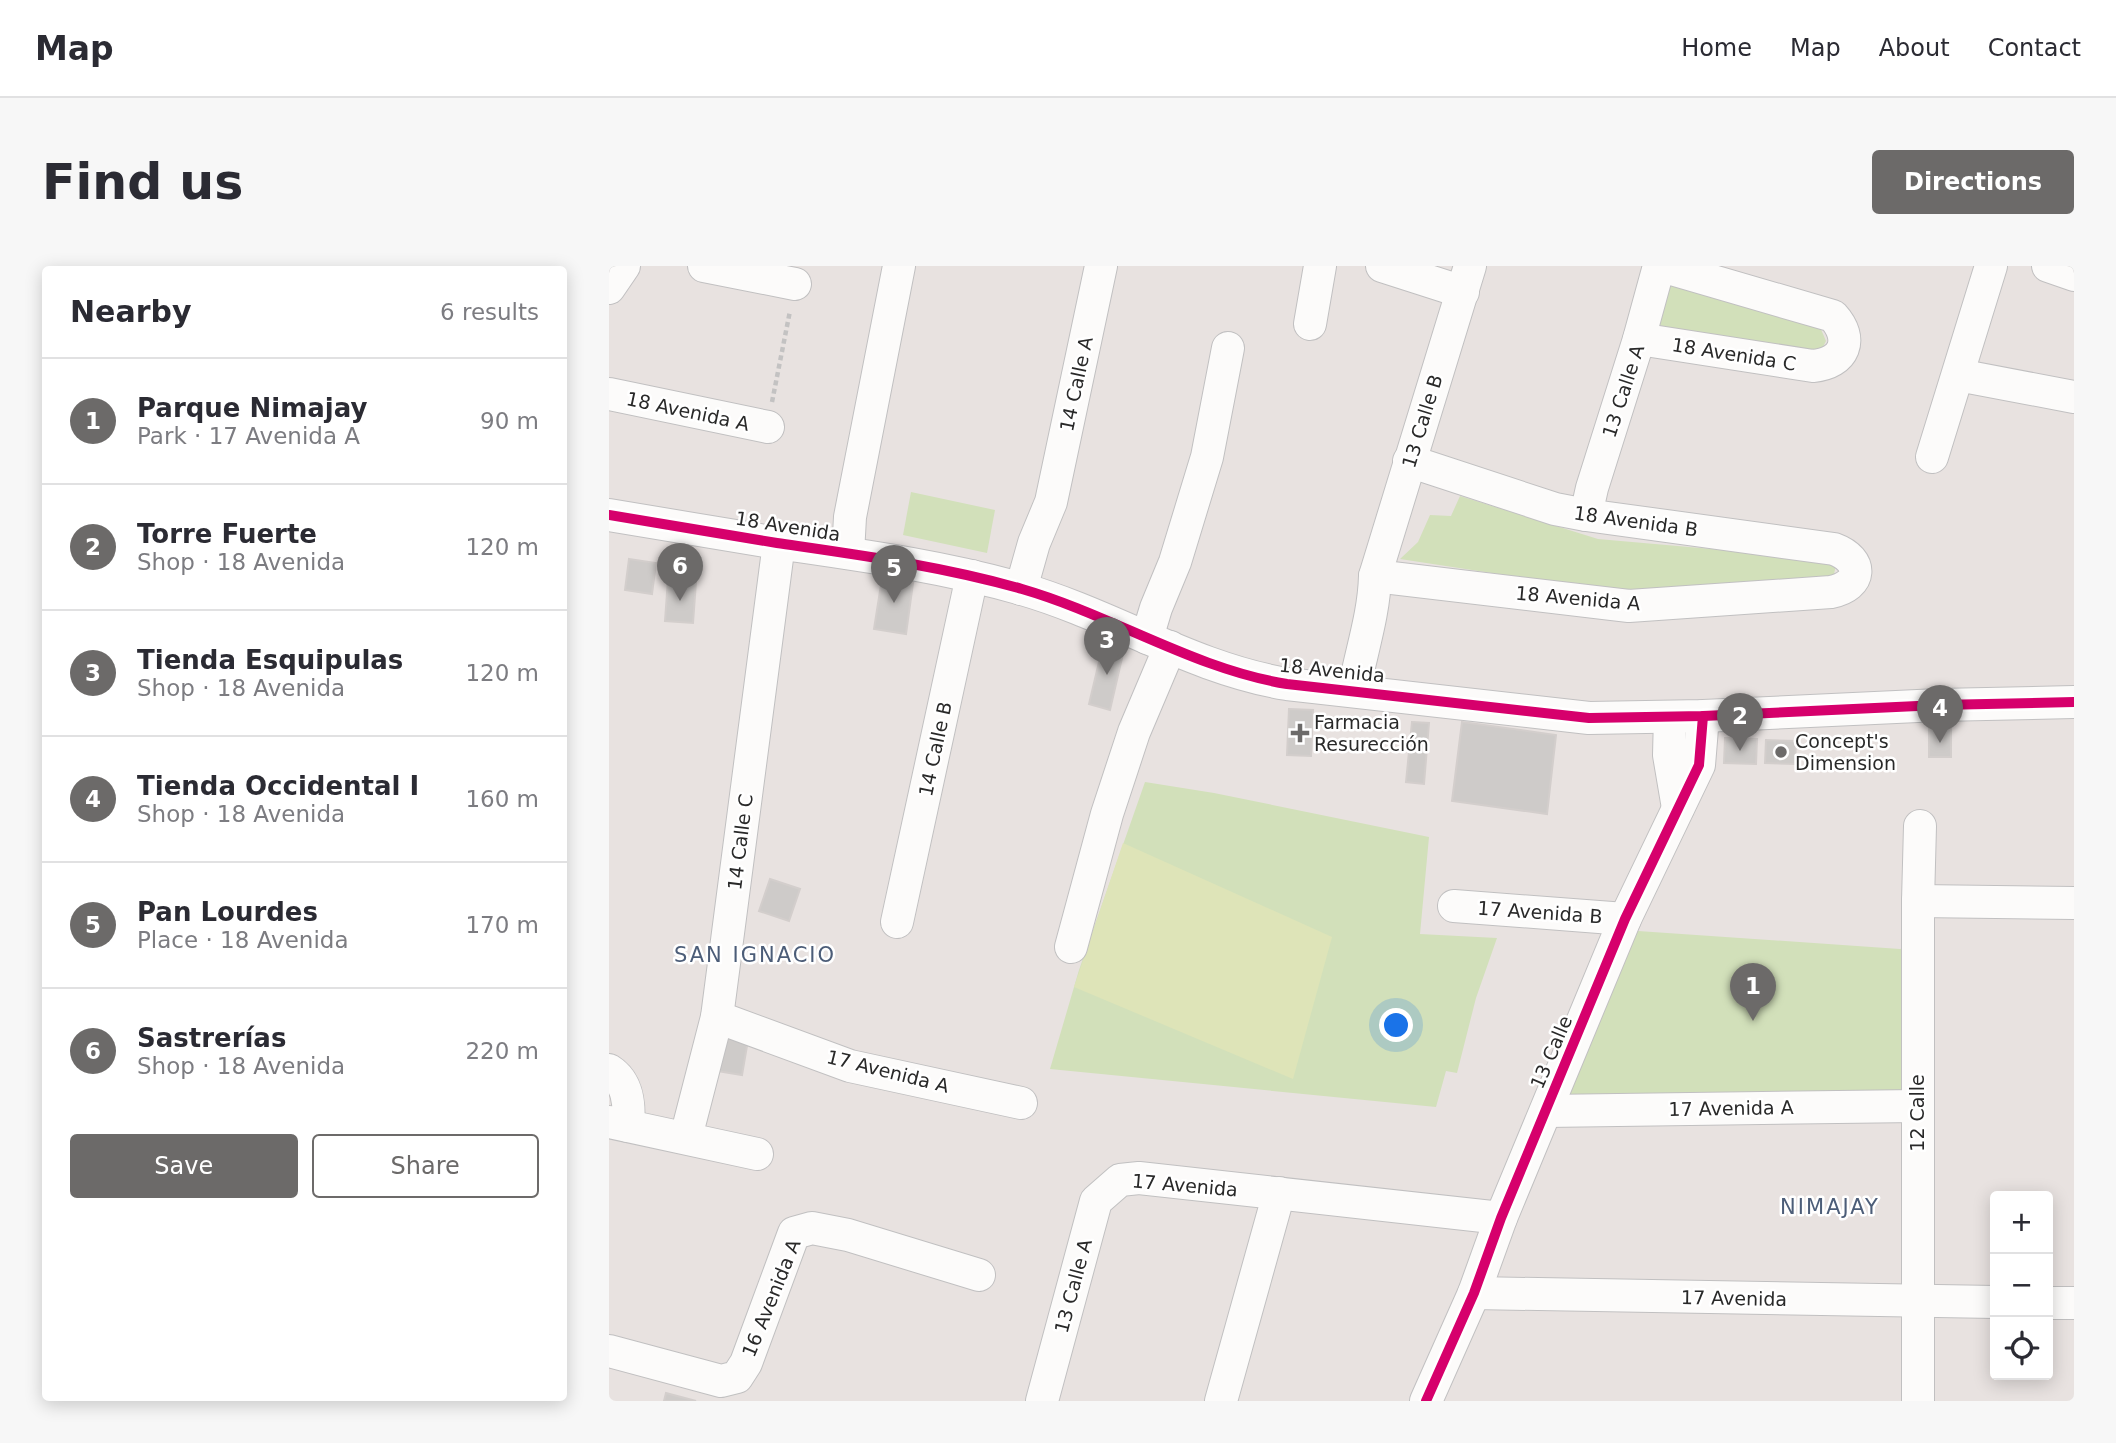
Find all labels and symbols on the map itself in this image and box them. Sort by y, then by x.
street label: 18 Avenida C [1670,333,1798,375]
street label: 14 Calle A [1055,335,1097,433]
street label: 13 Calle A [1598,342,1648,440]
street label: 13 Calle B [1397,372,1447,470]
street label: 18 Avenida A [625,387,751,435]
street label: 18 Avenida B [1573,501,1699,541]
street label: 18 Avenida [734,507,842,545]
pin: 6 [657,543,703,601]
pin: 5 [871,545,917,603]
street label: 18 Avenida A [1515,582,1641,614]
pin: 3 [1084,617,1130,675]
street label: 18 Avenida [1278,654,1386,686]
pin: 4 [1917,685,1963,743]
pin: 2 [1717,693,1763,751]
street label: 14 Calle B [914,700,956,798]
place label: Farmacia Resurección [1314,711,1429,755]
marker: Farmacia Resurección [1292,725,1308,741]
place label: Concept's Dimension [1795,730,1896,774]
marker: Concept's Dimension [1773,744,1789,760]
street label: 14 Calle C [723,793,757,891]
street label: 17 Avenida B [1477,897,1603,927]
district label: SAN IGNACIO [674,943,836,967]
pin: 1 [1730,963,1776,1021]
your location [1379,1008,1413,1042]
street label: 13 Calle [1526,1012,1576,1092]
street label: 17 Avenida A [825,1045,951,1097]
street label: 12 Calle [1906,1074,1928,1152]
street label: 17 Avenida A [1668,1096,1794,1120]
street label: 17 Avenida [1131,1169,1239,1201]
district label: NIMAJAY [1780,1195,1880,1219]
street label: 16 Avenida A [737,1236,805,1360]
street label: 13 Calle A [1050,1237,1096,1335]
street label: 17 Avenida [1681,1286,1787,1310]

